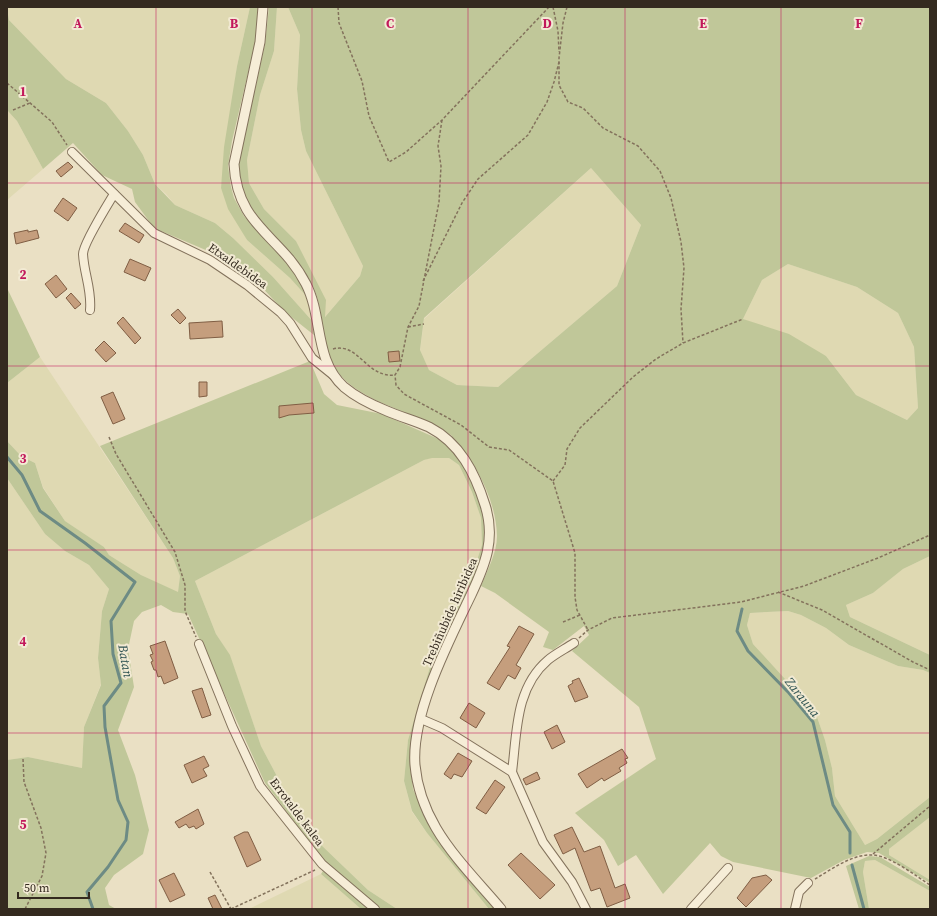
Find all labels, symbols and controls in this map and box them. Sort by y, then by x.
text: A [74,15,83,32]
text: B [230,15,239,32]
text: C [386,15,394,32]
text: D [542,15,552,32]
text: E [699,15,707,32]
text: F [855,15,863,32]
text: 1 [19,83,27,100]
street label: Etxaldebidea [205,240,272,293]
text: 2 [19,266,27,283]
text: 3 [19,450,27,467]
street label: Trebiñubide hiribidea [419,554,482,669]
text: 4 [19,633,27,650]
water label: Batan [114,642,137,680]
water label: Zarauna [781,673,824,721]
street label: Errotalde kalea [266,775,328,850]
text: 5 [19,816,27,833]
scale bar [18,874,89,900]
text: 50 m [24,880,50,896]

